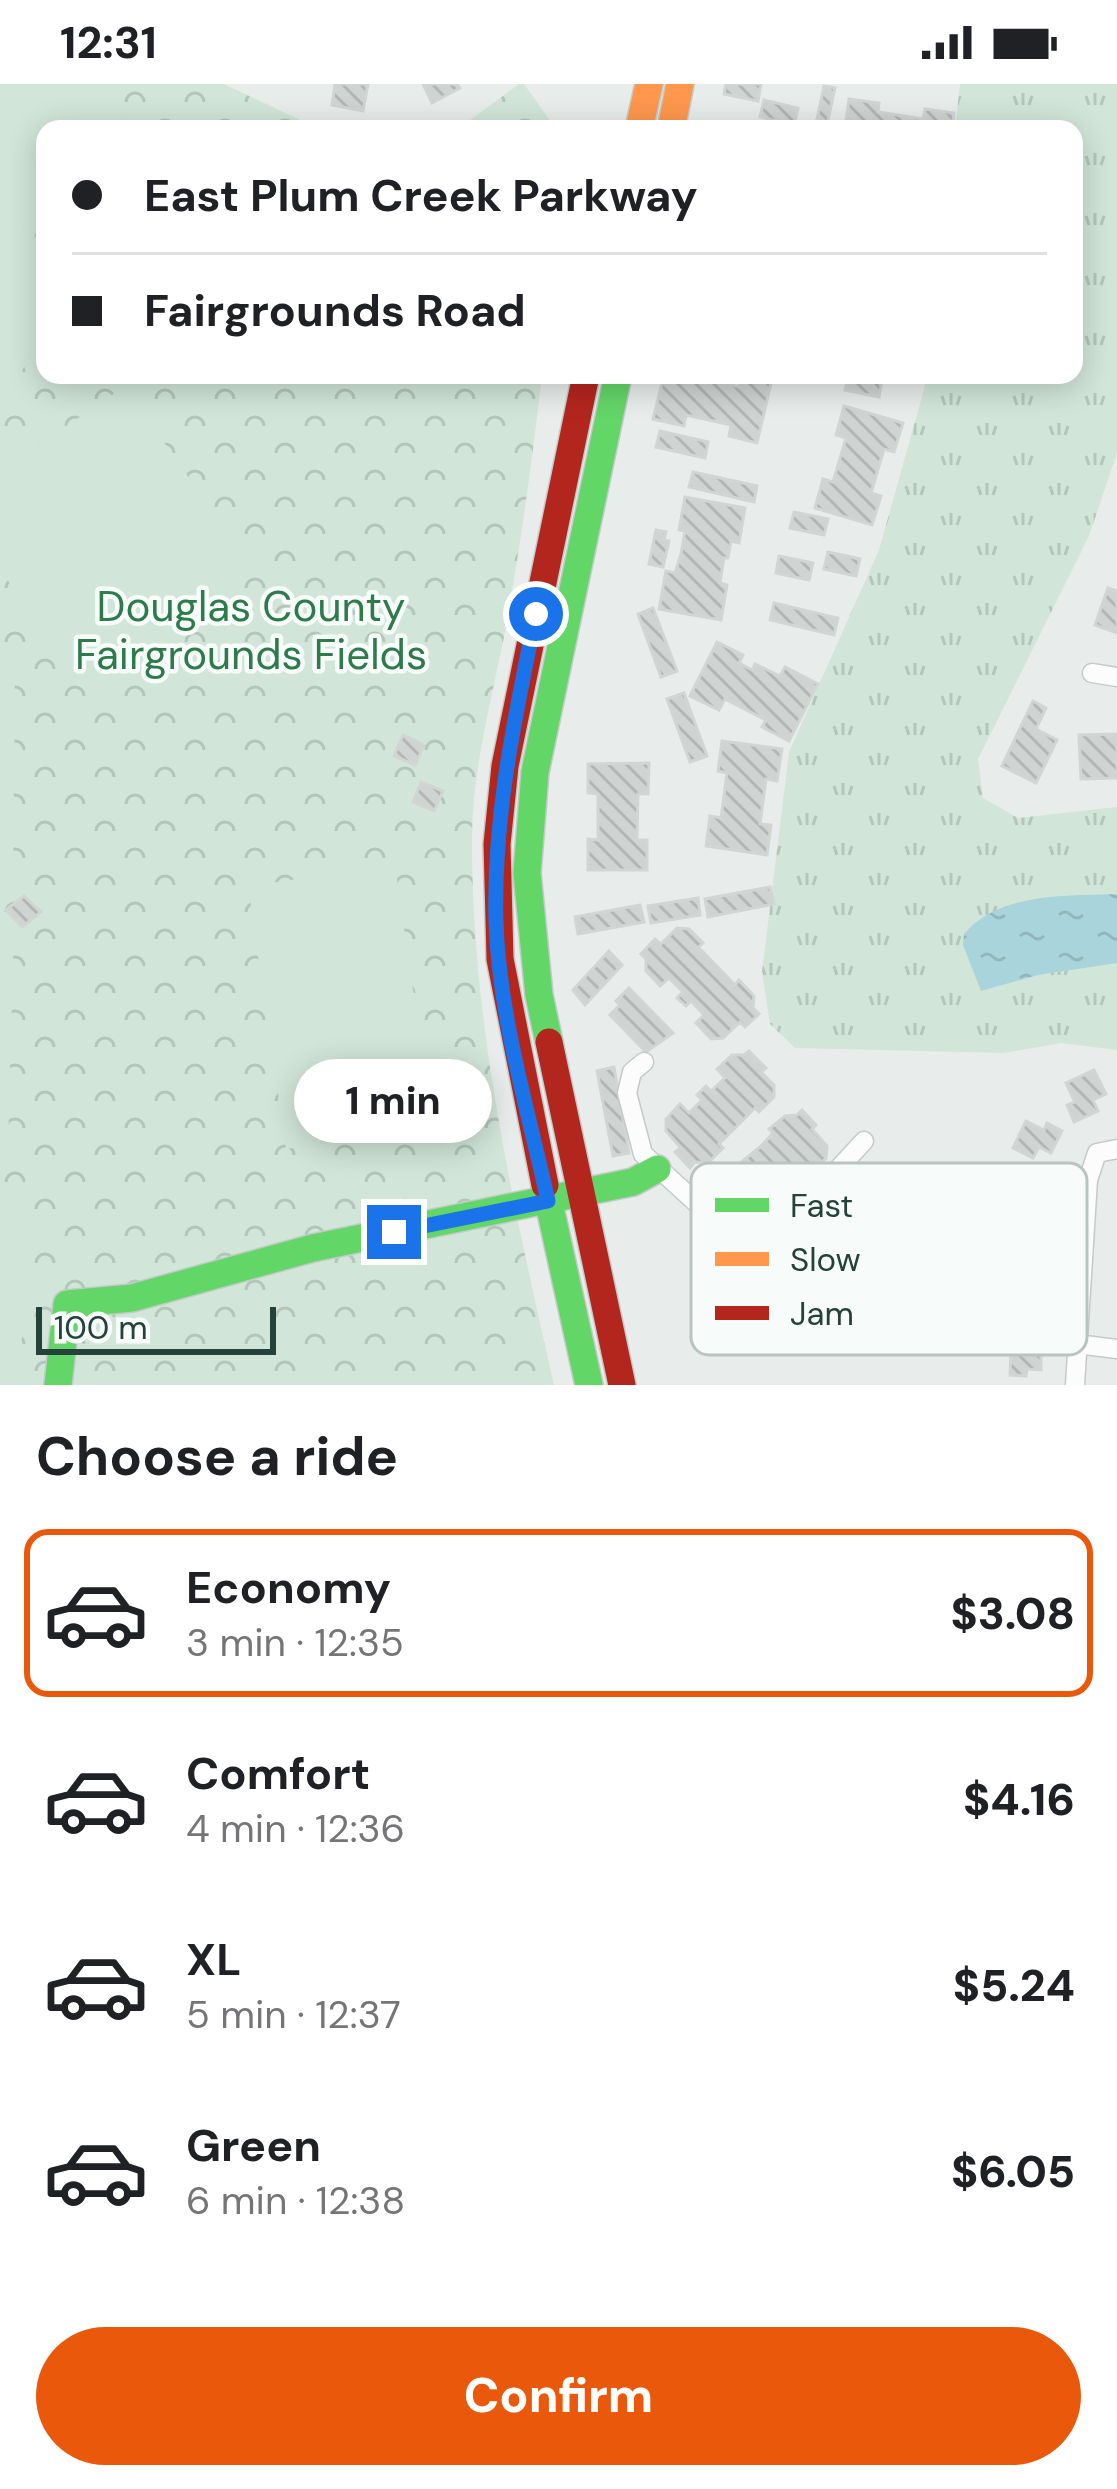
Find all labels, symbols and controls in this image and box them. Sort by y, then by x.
text: 12:31 [60,13,157,72]
text: East Plum Creek Parkway [144,166,698,225]
text: Fairgrounds Road [144,281,526,340]
park label: Douglas County Fairgrounds Fields [75,579,427,682]
route start [509,587,563,641]
callout: 1 min [295,1058,493,1142]
text: 1 min [345,1075,441,1126]
legend [691,1163,1087,1355]
text: Fast [790,1184,853,1227]
route end [367,1205,421,1259]
text: Slow [790,1238,861,1281]
text: Jam [790,1292,854,1335]
scale bar [36,1301,276,1354]
text: 100 m [54,1306,148,1349]
text: Choose a ride [36,1421,398,1492]
text: Economy [186,1558,391,1617]
icon: car [42,1559,150,1667]
text: $3.08 [950,1584,1075,1643]
text: 3 min · 12:35 [186,1617,404,1668]
text: Comfort [186,1744,370,1803]
icon: car [42,1745,150,1853]
text: $4.16 [963,1770,1075,1829]
text: 4 min · 12:36 [186,1803,405,1854]
text: XL [186,1930,241,1989]
icon: car [42,1931,150,2039]
text: $5.24 [953,1956,1075,2015]
text: 5 min · 12:37 [186,1989,401,2040]
text: Green [186,2116,321,2175]
icon: car [42,2117,150,2225]
text: $6.05 [951,2142,1075,2201]
text: 6 min · 12:38 [186,2175,405,2226]
button: Confirm [36,2327,1081,2465]

